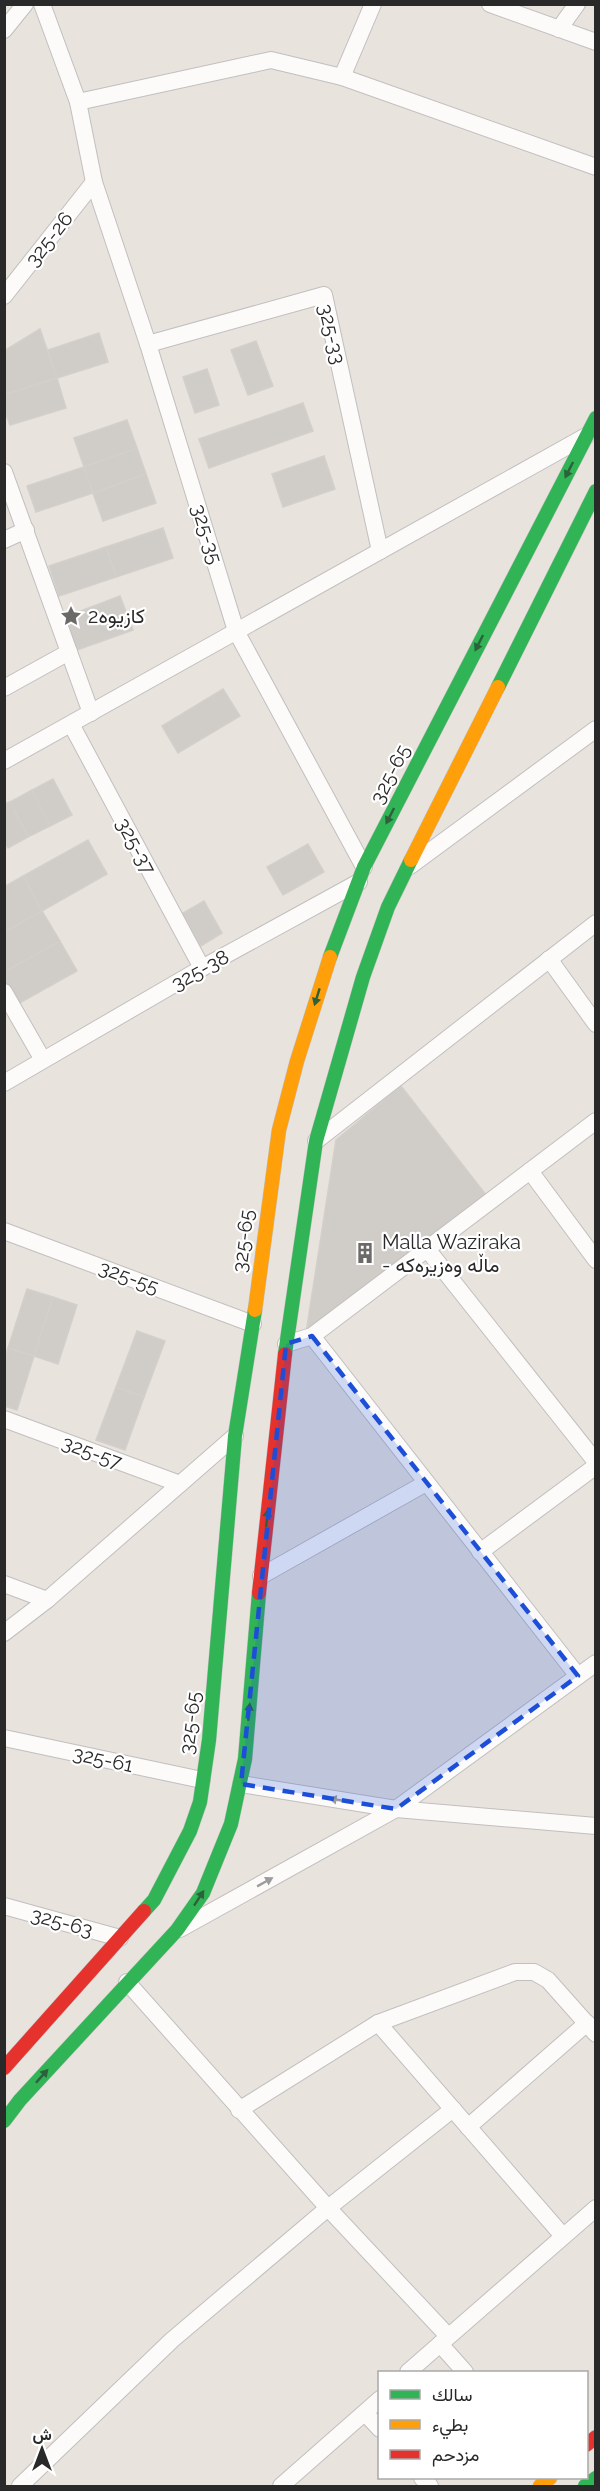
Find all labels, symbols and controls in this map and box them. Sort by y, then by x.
street label: 325-26 [20,207,78,271]
street label: 325-33 [313,302,351,366]
one-way arrow [564,461,573,478]
street label: 325-35 [187,501,227,567]
place icon: كازيوه2 [59,604,83,628]
place label: كازيوه2 [88,604,145,629]
one-way arrow [474,635,484,652]
street label: 325-65 [365,740,415,808]
one-way arrow [385,808,395,825]
street label: 325-37 [111,813,161,879]
street label: 325-38 [167,944,233,996]
one-way arrow [312,988,321,1006]
street label: 325-65 [227,1208,259,1274]
place label: Malla Waziraka - ماڵە وەزیرەکە [382,1230,521,1278]
building icon: Malla Waziraka - ماڵە وەزیرەکە [353,1241,377,1265]
street label: 325-55 [96,1255,162,1299]
street label: 325-57 [59,1430,125,1474]
one-way arrow [262,1508,272,1527]
street label: 325-65 [174,1690,206,1756]
one-way arrow [244,1703,254,1722]
street label: 325-61 [71,1741,136,1777]
one-way arrow [328,1795,347,1804]
one-way arrow [257,1877,274,1887]
one-way arrow [193,1890,204,1907]
street label: 325-63 [28,1902,96,1942]
one-way arrow [35,2069,48,2084]
legend [378,2371,588,2479]
text: سالك [432,2384,472,2405]
text: بطيء [432,2414,468,2440]
north arrow [12,2419,72,2479]
text: ش [32,2425,52,2444]
text: مزدحم [432,2444,479,2467]

